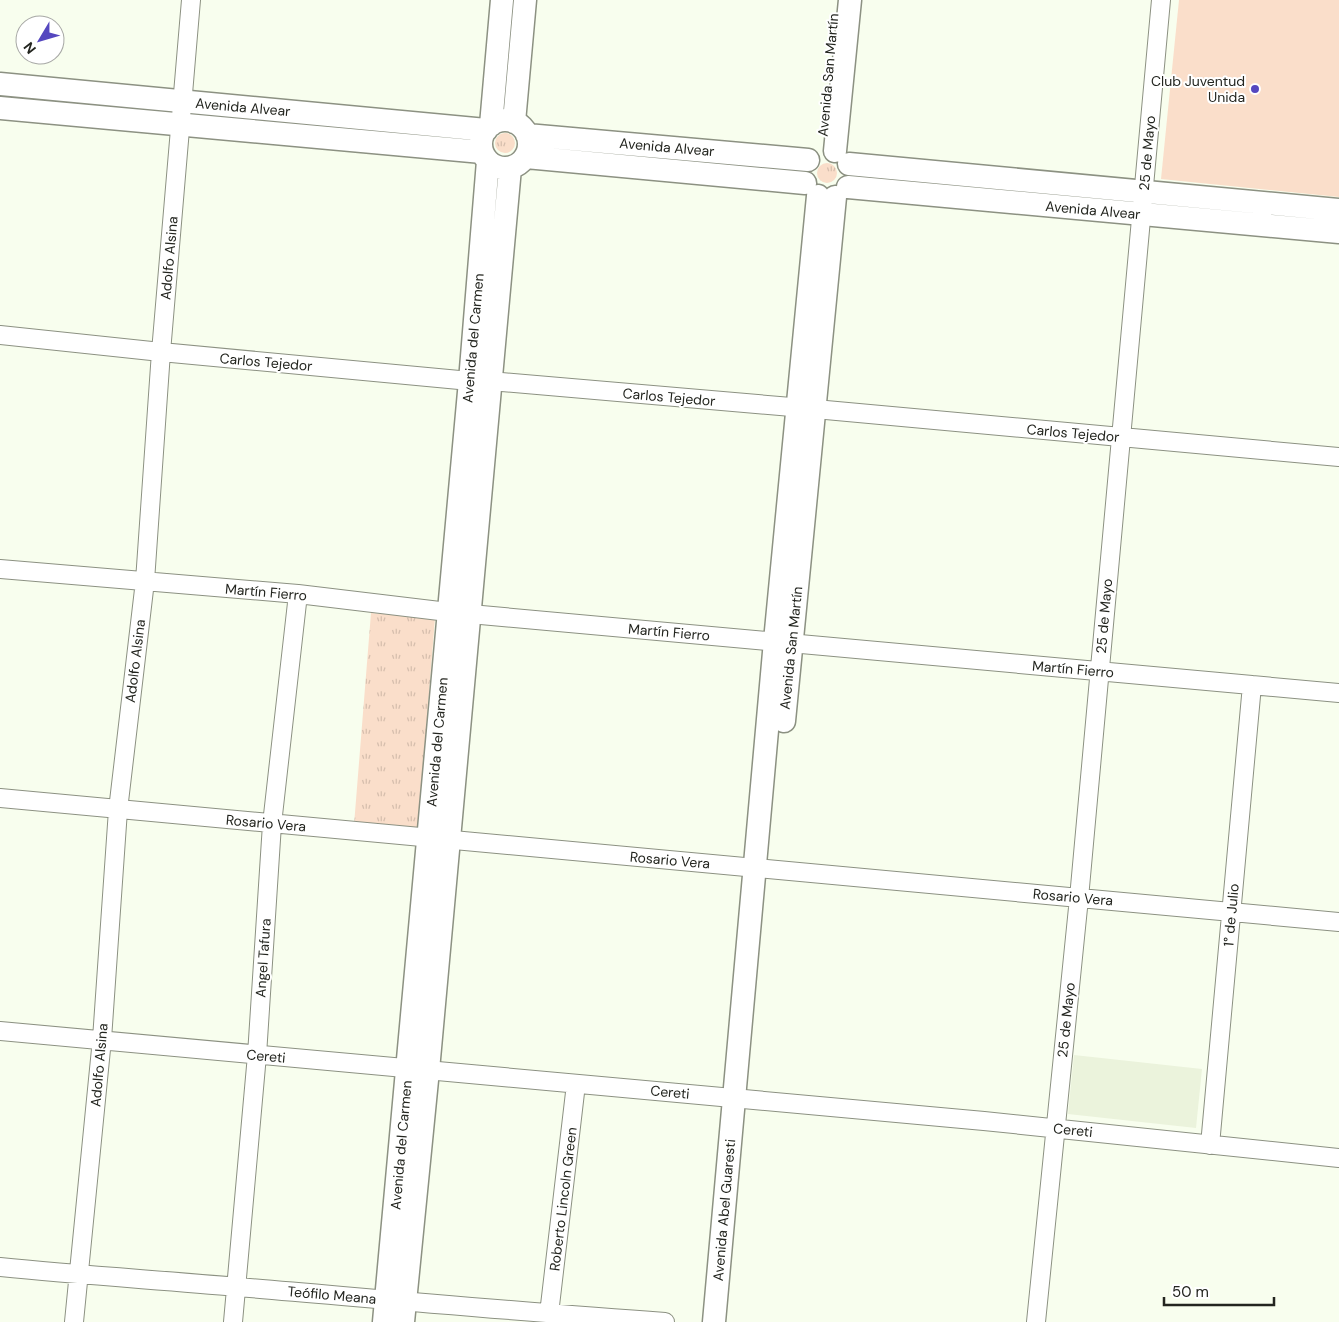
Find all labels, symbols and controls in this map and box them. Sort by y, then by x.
street label: Avenida San Martín [814,13,842,137]
north arrow [15,15,65,65]
text: N [20,38,40,58]
place label: Club Juventud Unida [1151,72,1245,106]
marker: Club Juventud Unida [1249,83,1261,95]
street label: Avenida Alvear [195,94,291,120]
street label: 25 de Mayo [1135,115,1159,191]
street label: Avenida Alvear [619,134,715,160]
street label: Avenida Alvear [1045,197,1141,223]
street label: Adolfo Alsina [156,215,182,301]
street label: Avenida del Carmen [458,272,488,404]
street label: Carlos Tejedor [219,349,313,375]
street label: Carlos Tejedor [622,384,716,410]
street label: Carlos Tejedor [1026,420,1120,446]
street label: 25 de Mayo [1092,578,1116,654]
street label: Martín Fierro [224,579,308,605]
street label: Avenida San Martín [776,585,806,711]
street label: Adolfo Alsina [121,618,149,704]
street label: Martín Fierro [627,619,711,645]
street label: Martín Fierro [1031,656,1115,682]
street label: Avenida del Carmen [422,676,452,808]
street label: Rosario Vera [225,811,307,835]
street label: Rosario Vera [629,848,711,872]
street label: 1° de Julio [1219,883,1243,947]
street label: Rosario Vera [1032,885,1114,909]
street label: Angel Tafura [251,918,275,998]
street label: 25 de Mayo [1053,982,1079,1058]
street label: Adolfo Alsina [86,1022,112,1108]
street label: Cereti [246,1045,286,1067]
street label: Avenida del Carmen [386,1079,416,1211]
street label: Cereti [650,1081,690,1103]
street label: Cereti [1052,1119,1094,1141]
street label: Roberto Lincoln Green [545,1126,581,1272]
street label: Avenida Abel Guaresti [709,1138,739,1282]
scale bar [1164,1274,1274,1306]
street label: Teófilo Meana [287,1282,377,1308]
text: 50 m [1172,1282,1209,1302]

